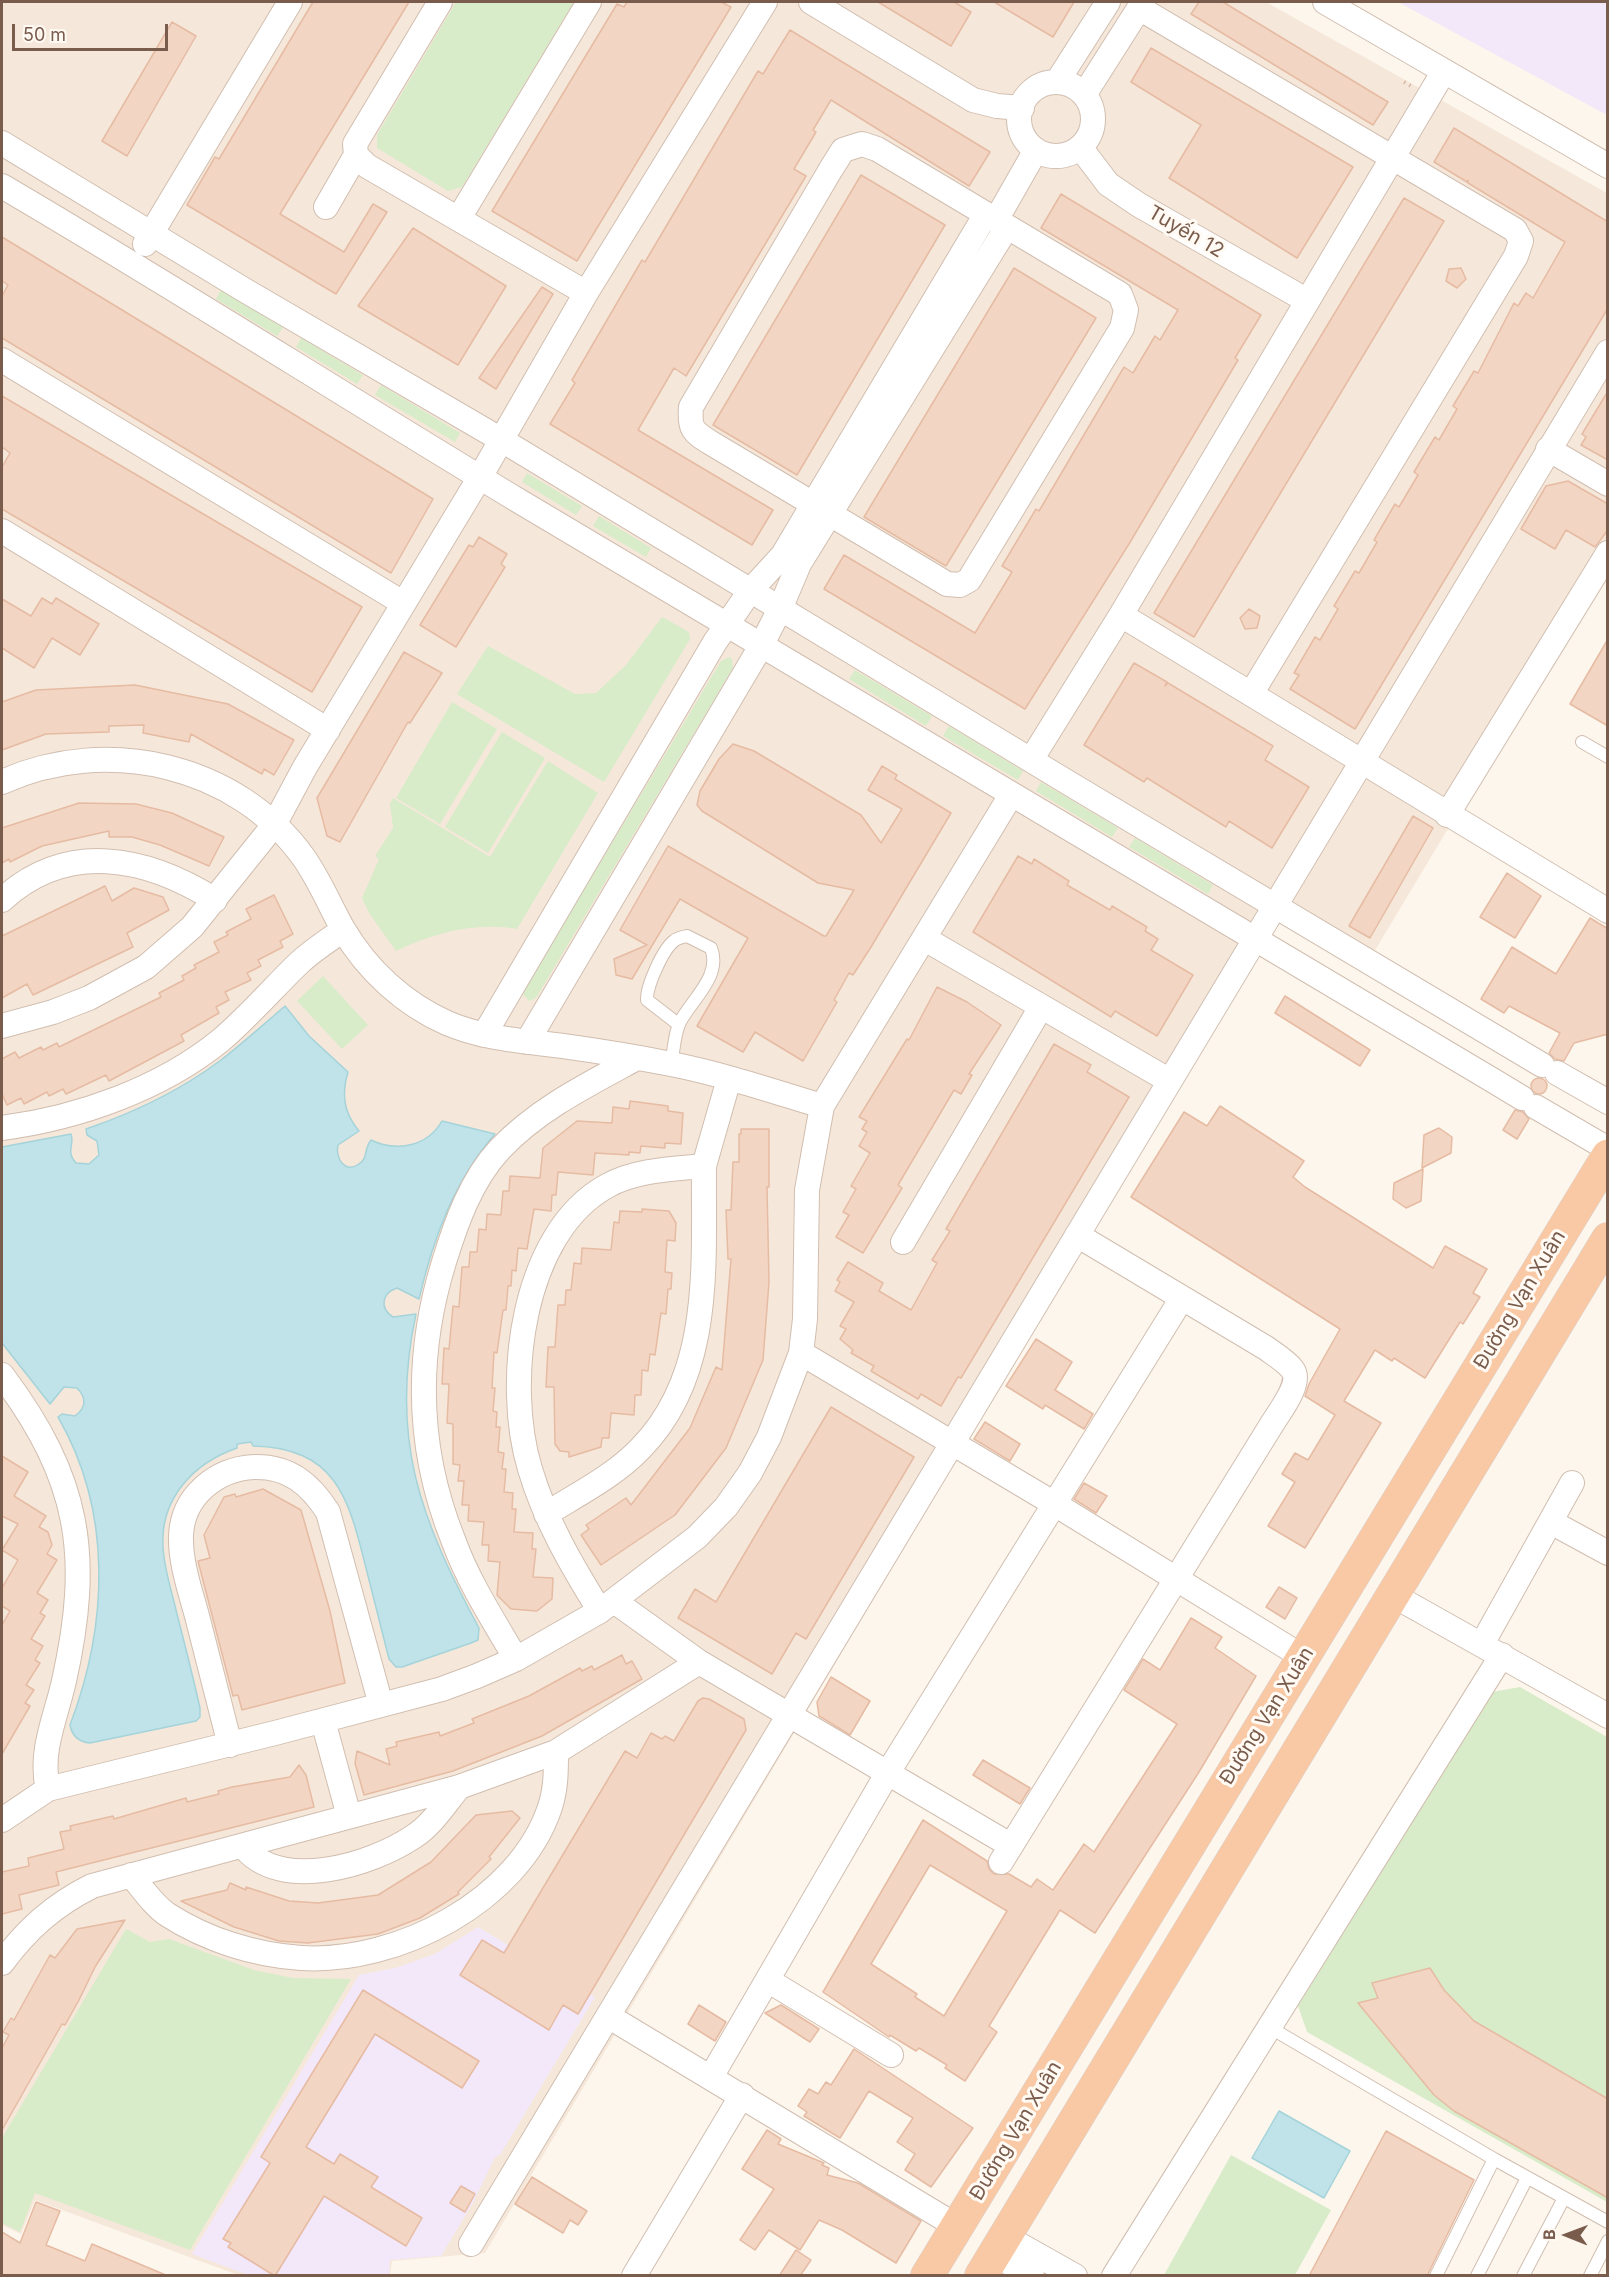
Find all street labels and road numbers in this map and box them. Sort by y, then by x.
street label: Tuyến 12 [1144,201,1228,263]
street label: Đường Vạn Xuân [1469,1226,1571,1374]
street label: Đường Vạn Xuân [1215,1643,1319,1789]
street label: Đường Vạn Xuân [965,2057,1067,2205]

